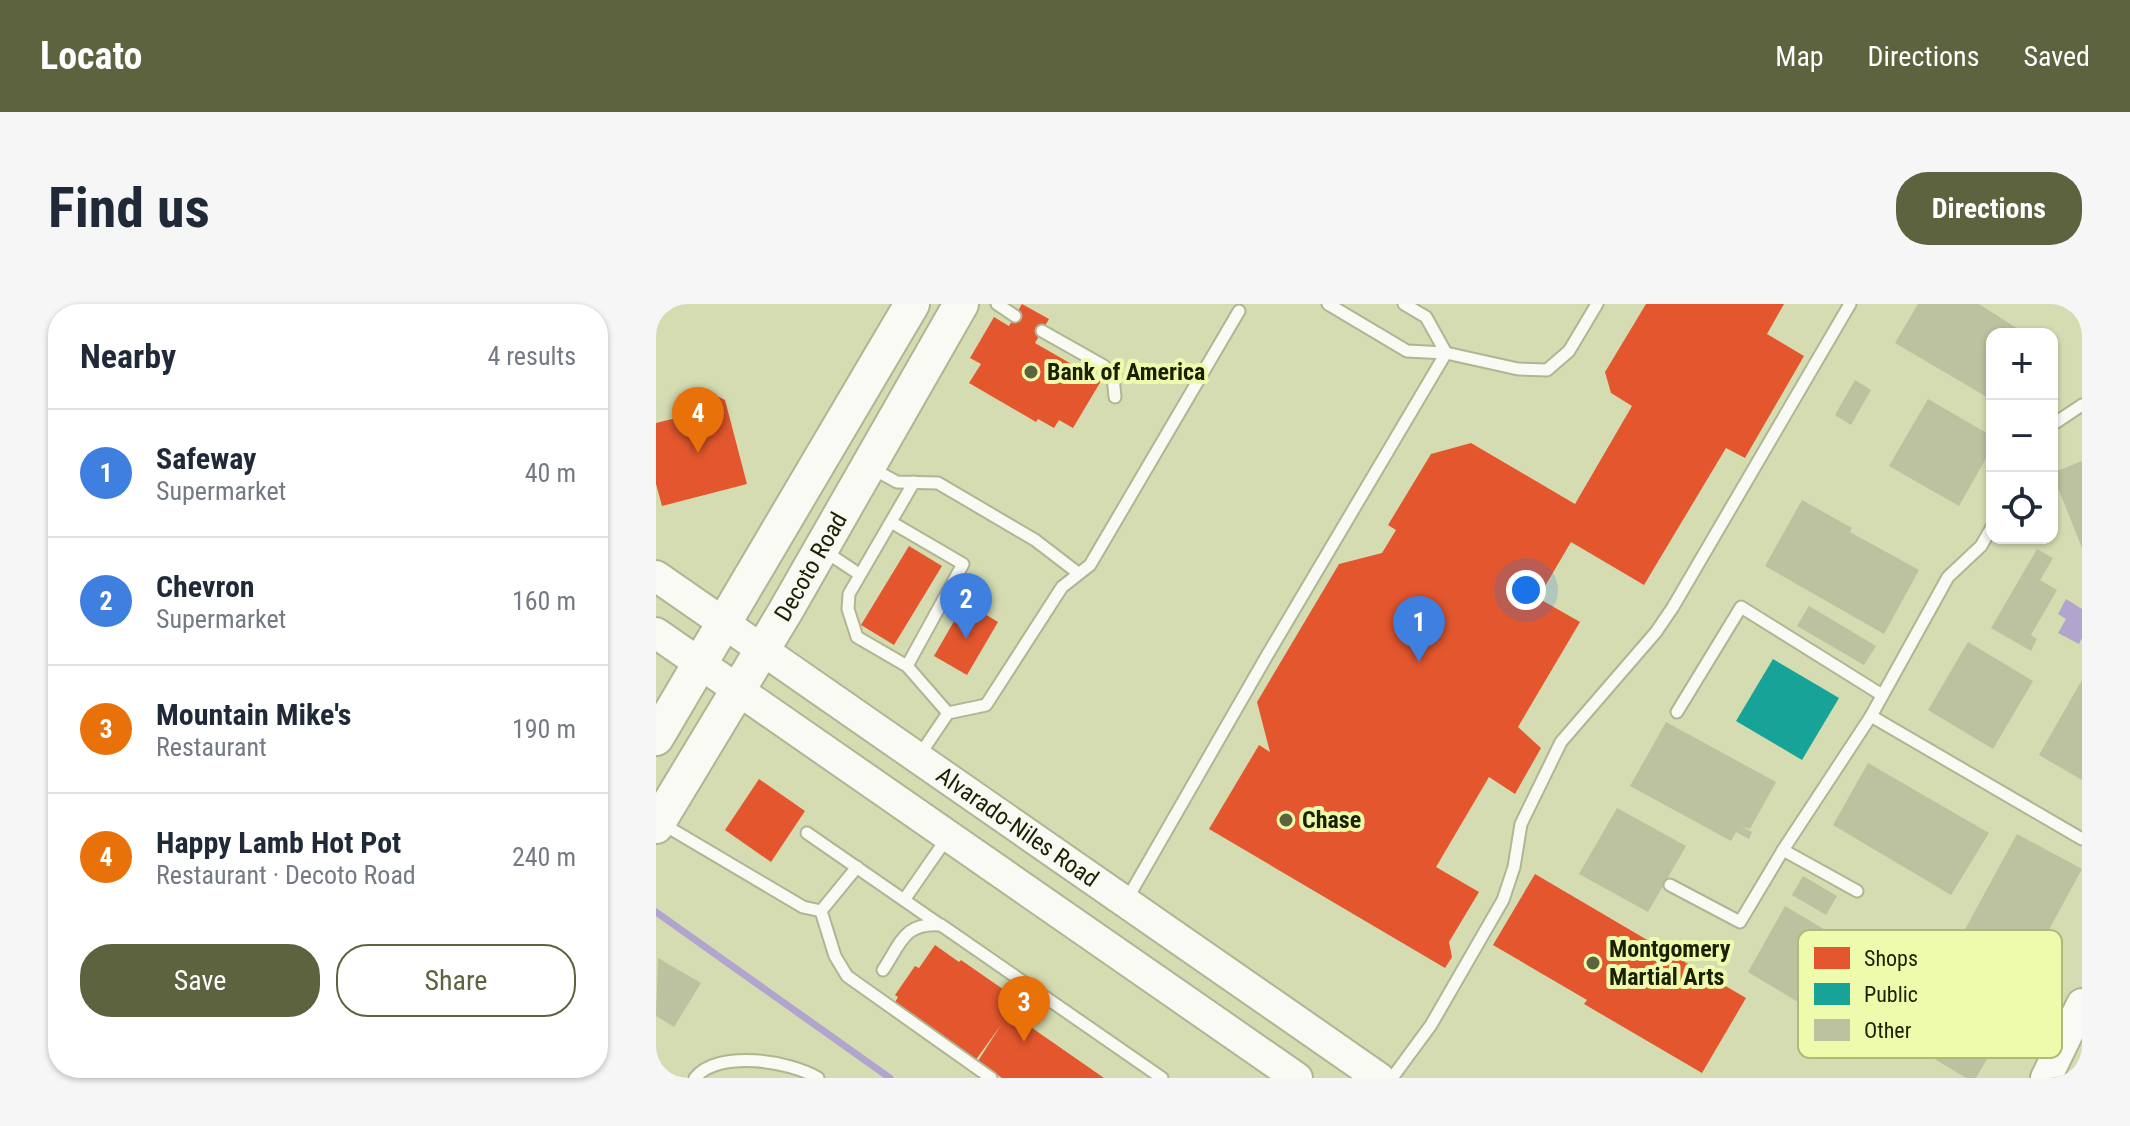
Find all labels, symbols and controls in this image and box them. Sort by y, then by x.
text: Locato [40,34,142,78]
text: Map [1775,40,1824,73]
text: Directions [1868,40,1979,73]
text: Saved [2023,40,2090,73]
button: Directions [1896,172,2082,245]
text: Find us [48,175,210,241]
map controls [1986,328,2058,544]
button: + [1986,328,2058,400]
text: Nearby [80,336,176,376]
text: 4 results [487,341,576,371]
place label: Bank of America [1047,358,1205,386]
marker: Bank of America [1022,363,1040,381]
pin: 4 [672,387,724,453]
button: − [1986,400,2058,472]
text: Safeway [156,441,256,476]
text: 1 [99,458,113,488]
text: 40 m [525,458,576,488]
button: locate [1986,472,2058,544]
text: Supermarket [156,476,286,506]
street label: Decoto Road [769,507,853,626]
text: Chevron [156,569,255,604]
your location [1506,570,1546,610]
pin: 2 [940,573,992,639]
text: 2 [99,586,113,616]
text: 160 m [512,586,576,616]
pin: 1 [1393,596,1445,662]
text: Supermarket [156,604,286,634]
text: Mountain Mike's [156,697,351,732]
text: 3 [99,714,113,744]
text: 190 m [512,714,576,744]
text: Restaurant [156,732,267,762]
street label: Alvarado-Niles Road [931,761,1104,893]
place label: Chase [1302,806,1361,834]
marker: Chase [1277,811,1295,829]
text: Happy Lamb Hot Pot [156,825,401,860]
text: 4 [99,842,113,872]
text: 240 m [512,842,576,872]
text: Restaurant · Decoto Road [156,860,416,890]
legend [1798,930,2062,1058]
place label: Montgomery Martial Arts [1609,935,1731,991]
button: Save [80,944,320,1017]
button: Share [336,944,576,1017]
text: Shops [1864,946,1918,971]
marker: Montgomery Martial Arts [1584,954,1602,972]
pin: 3 [998,976,1050,1042]
text: Public [1864,982,1918,1007]
text: Other [1864,1018,1912,1043]

